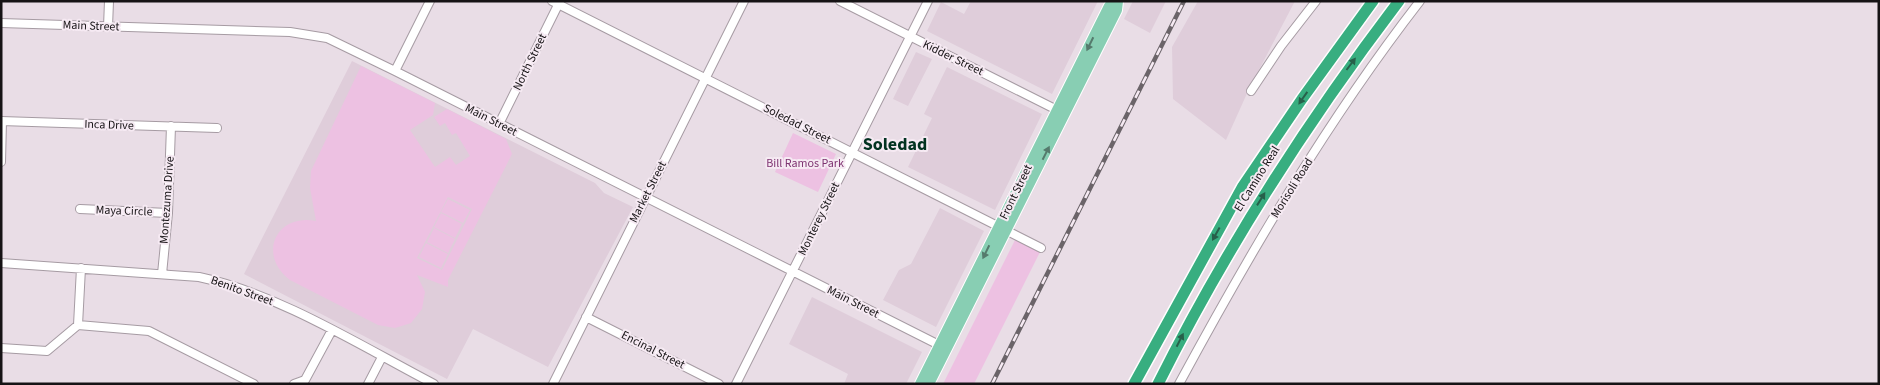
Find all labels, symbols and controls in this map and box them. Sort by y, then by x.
street label: Main Street [62,17,120,35]
street label: North Street [509,31,551,93]
street label: Kidder Street [920,36,986,80]
one-way arrow [1086,37,1094,51]
one-way arrow [1346,57,1356,71]
one-way arrow [1298,91,1308,104]
street label: Main Street [462,100,520,140]
street label: Soledad Street [760,100,834,148]
street label: Inca Drive [84,116,134,134]
district label: Soledad [863,132,927,157]
street label: El Camino Real [1230,143,1284,215]
one-way arrow [1042,146,1050,160]
park label: Bill Ramos Park [766,155,844,172]
street label: Morisoli Road [1267,155,1317,221]
street label: Montezuma Drive [155,156,179,244]
street label: Market Street [625,158,671,226]
street label: Front Street [995,162,1037,222]
street label: Monterey Street [794,179,844,259]
one-way arrow [1256,193,1265,206]
street label: Maya Circle [95,202,153,220]
one-way arrow [1212,227,1220,242]
one-way arrow [982,245,990,259]
street label: Benito Street [208,272,276,310]
street label: Main Street [824,282,882,322]
street label: Encinal Street [618,327,688,373]
one-way arrow [1176,333,1184,347]

